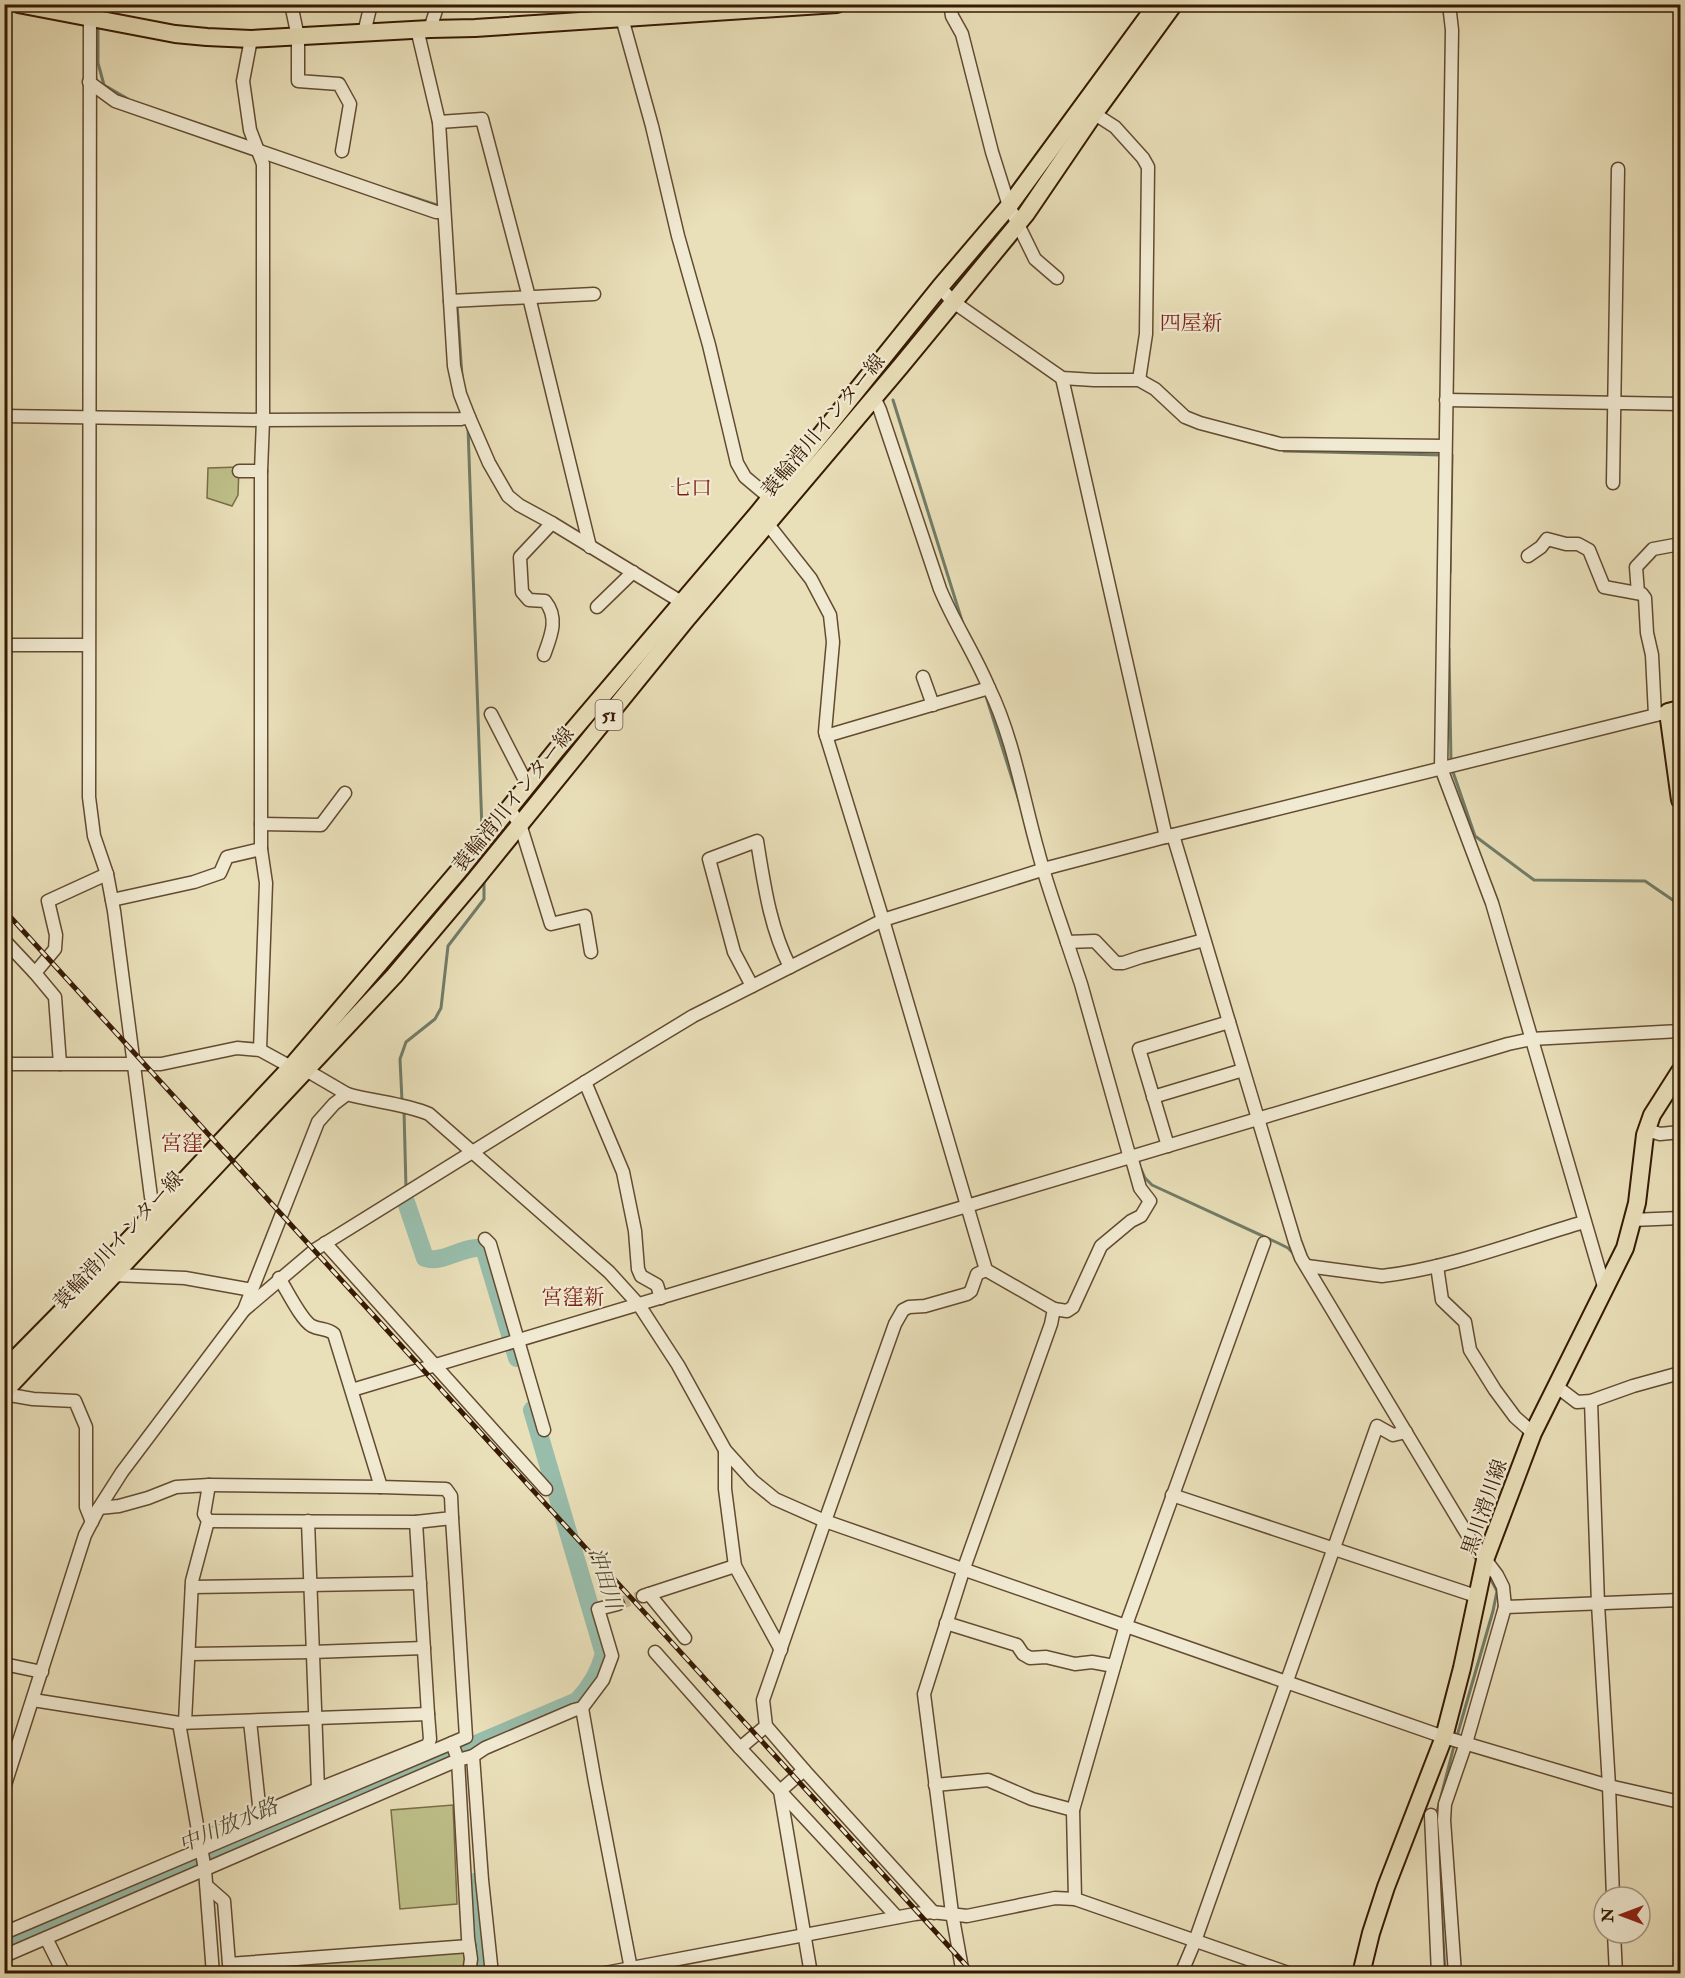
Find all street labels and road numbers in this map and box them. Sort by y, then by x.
street label: 蓑輪滑川インター線 [756,349,891,502]
road number: 51 [596,700,622,730]
street label: 蓑輪滑川インター線 [447,722,579,877]
street label: 蓑輪滑川インター線 [48,1166,189,1314]
street label: 黒川滑川線 [1456,1456,1513,1559]

